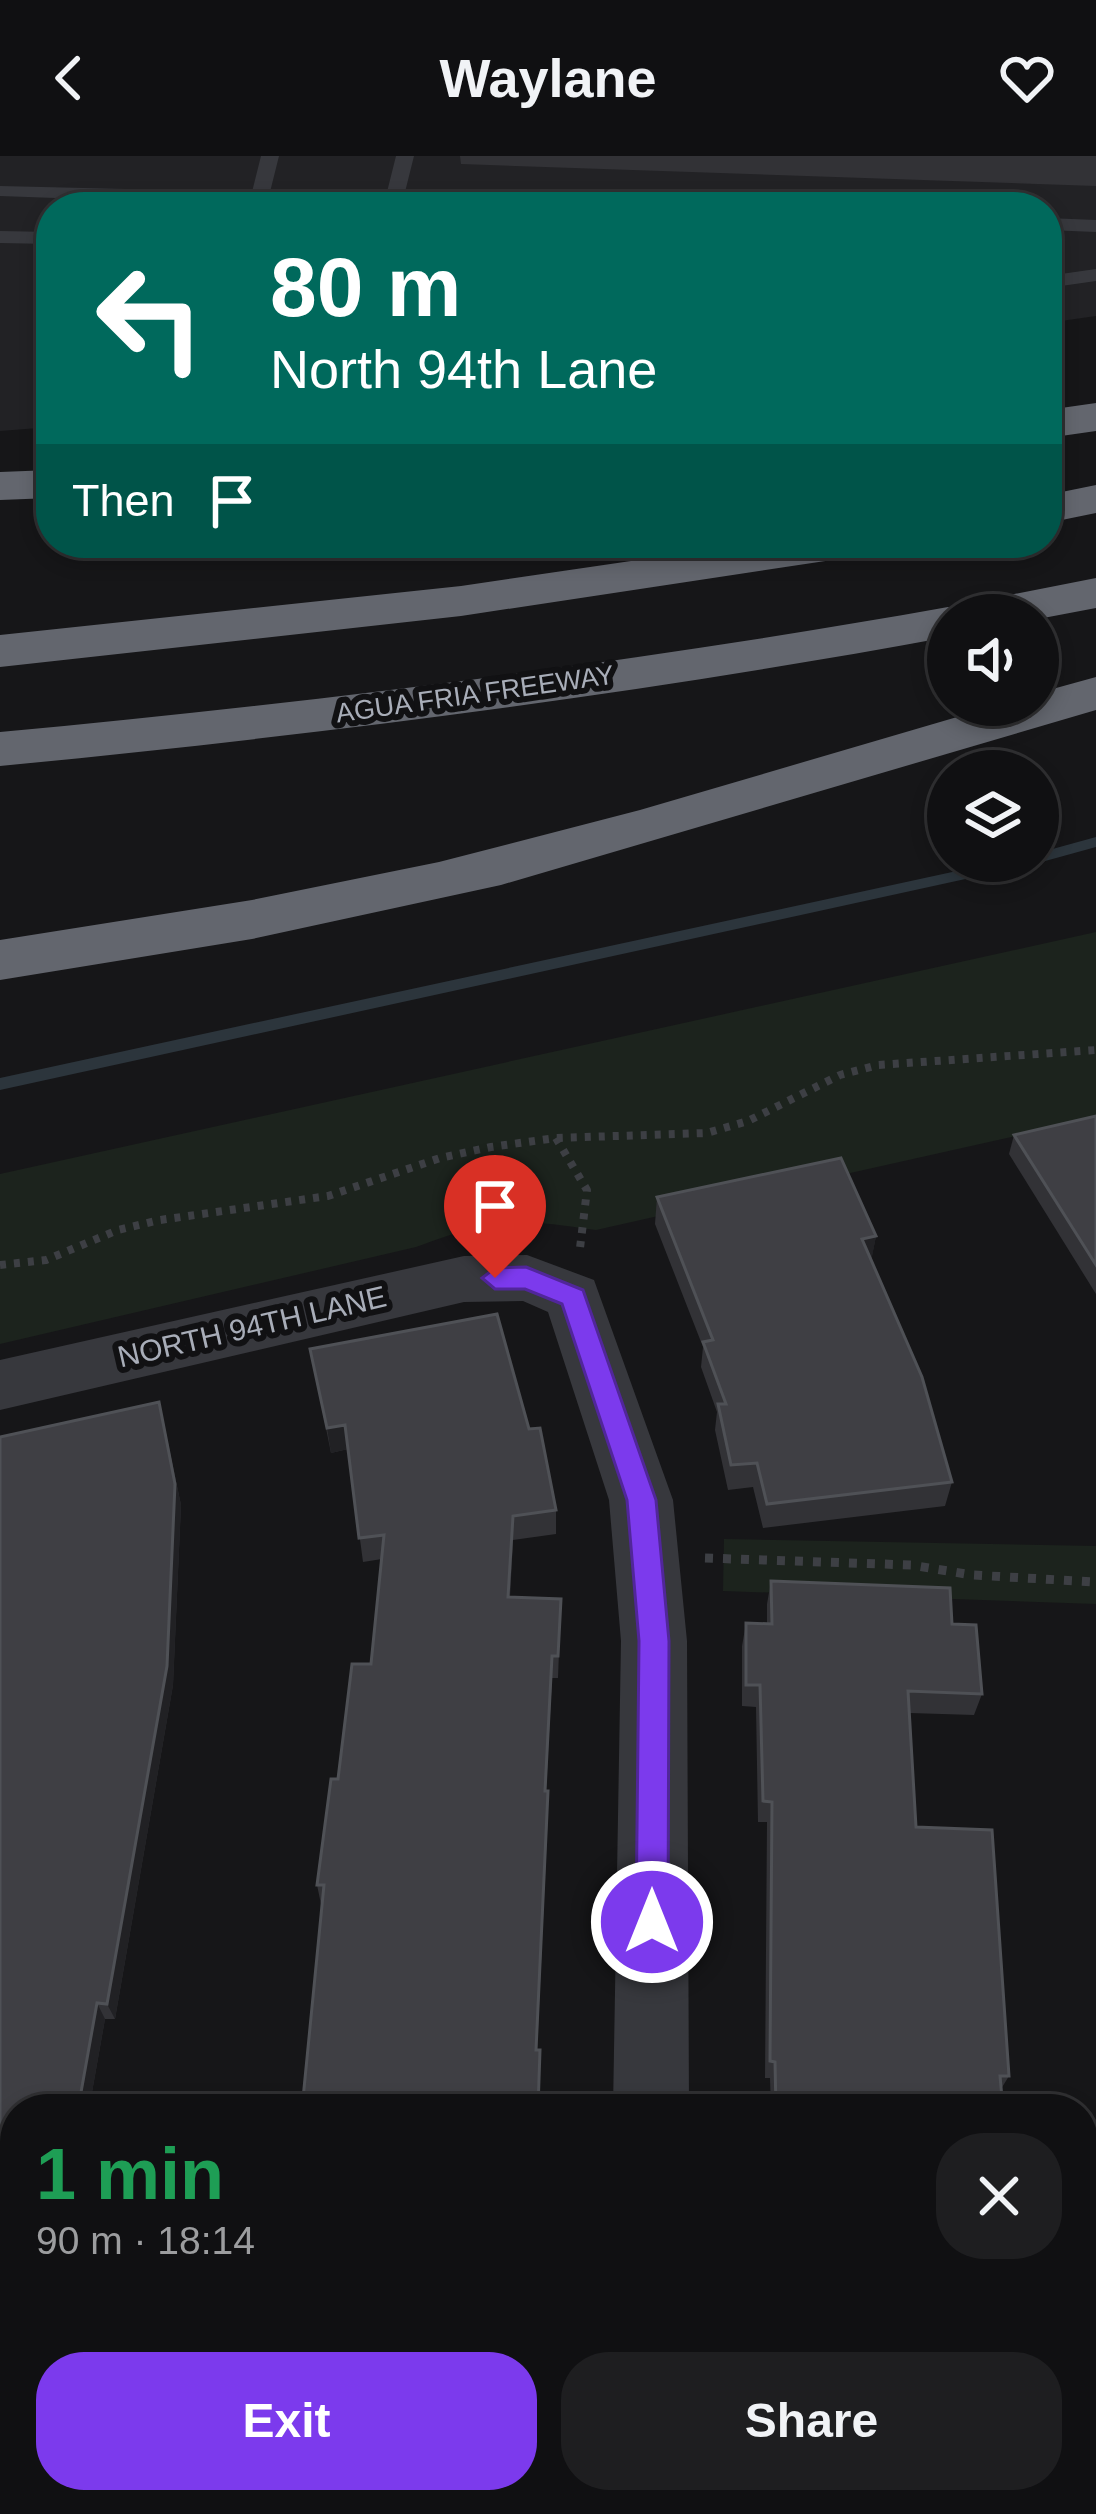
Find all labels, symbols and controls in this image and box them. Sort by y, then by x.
icon: back [36,45,102,111]
icon: heart [994,45,1060,111]
text: Waylane [439,48,657,108]
icon: left [72,240,228,396]
text: 80 m [270,240,461,334]
text: North 94th Lane [270,339,657,399]
icon: arrive [199,468,265,534]
text: Then [72,475,175,526]
map controls [927,594,1059,882]
button: sound [927,594,1059,726]
street label: AGUA FRIA FREEWAY [334,660,616,728]
button: layers [927,750,1059,882]
pin [444,1155,546,1278]
icon: arrive [462,1173,528,1239]
street label: NORTH 94TH LANE [114,1280,389,1373]
position arrow [589,1859,715,1985]
button: close [936,2133,1062,2259]
text: 1 min [36,2134,224,2214]
text: 90 m · 18:14 [36,2219,255,2262]
button: Exit [36,2352,537,2490]
button: Share [561,2352,1062,2490]

